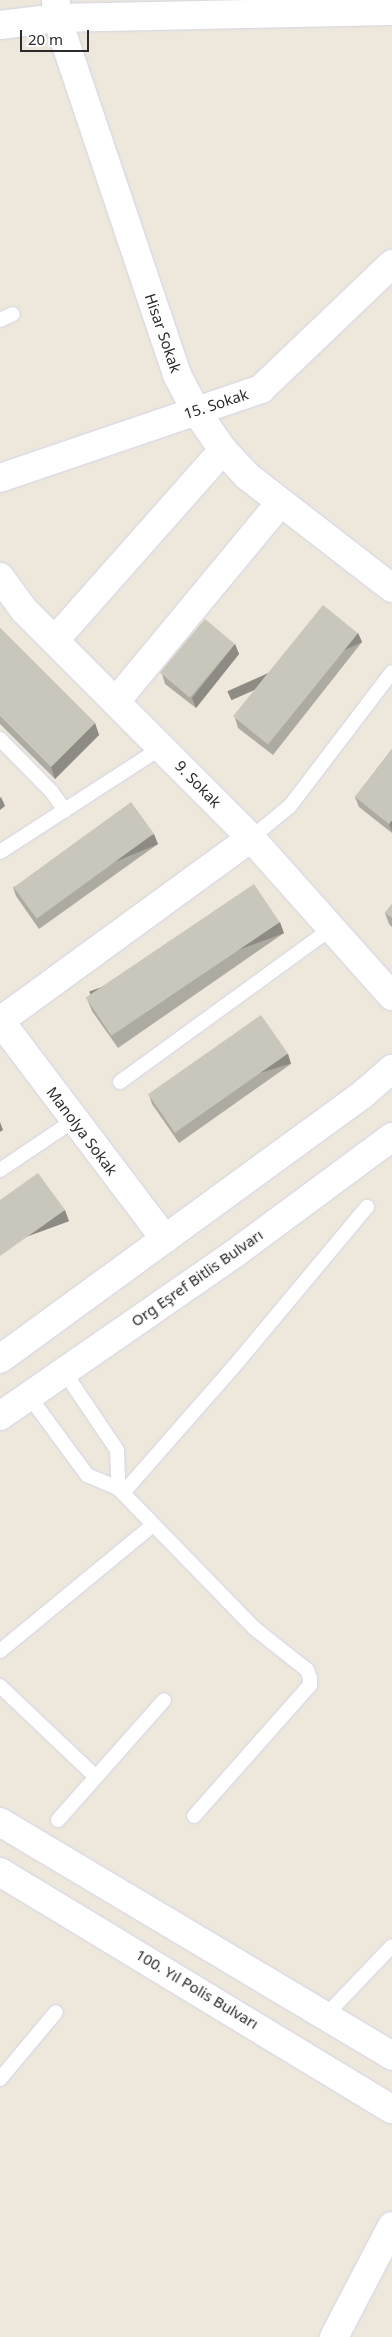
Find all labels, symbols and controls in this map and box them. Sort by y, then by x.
scale bar [22,20,91,52]
text: 20 m [28,29,63,49]
street label: Hisar Sokak [141,291,185,375]
street label: 15. Sokak [181,385,251,423]
street label: 9. Sokak [171,757,225,811]
street label: Manolya Sokak [43,1083,121,1179]
street label: Org Eşref Bitlis Bulvarı [128,1226,266,1330]
street label: 100. Yıl Polis Bulvarı [132,1945,262,2033]

